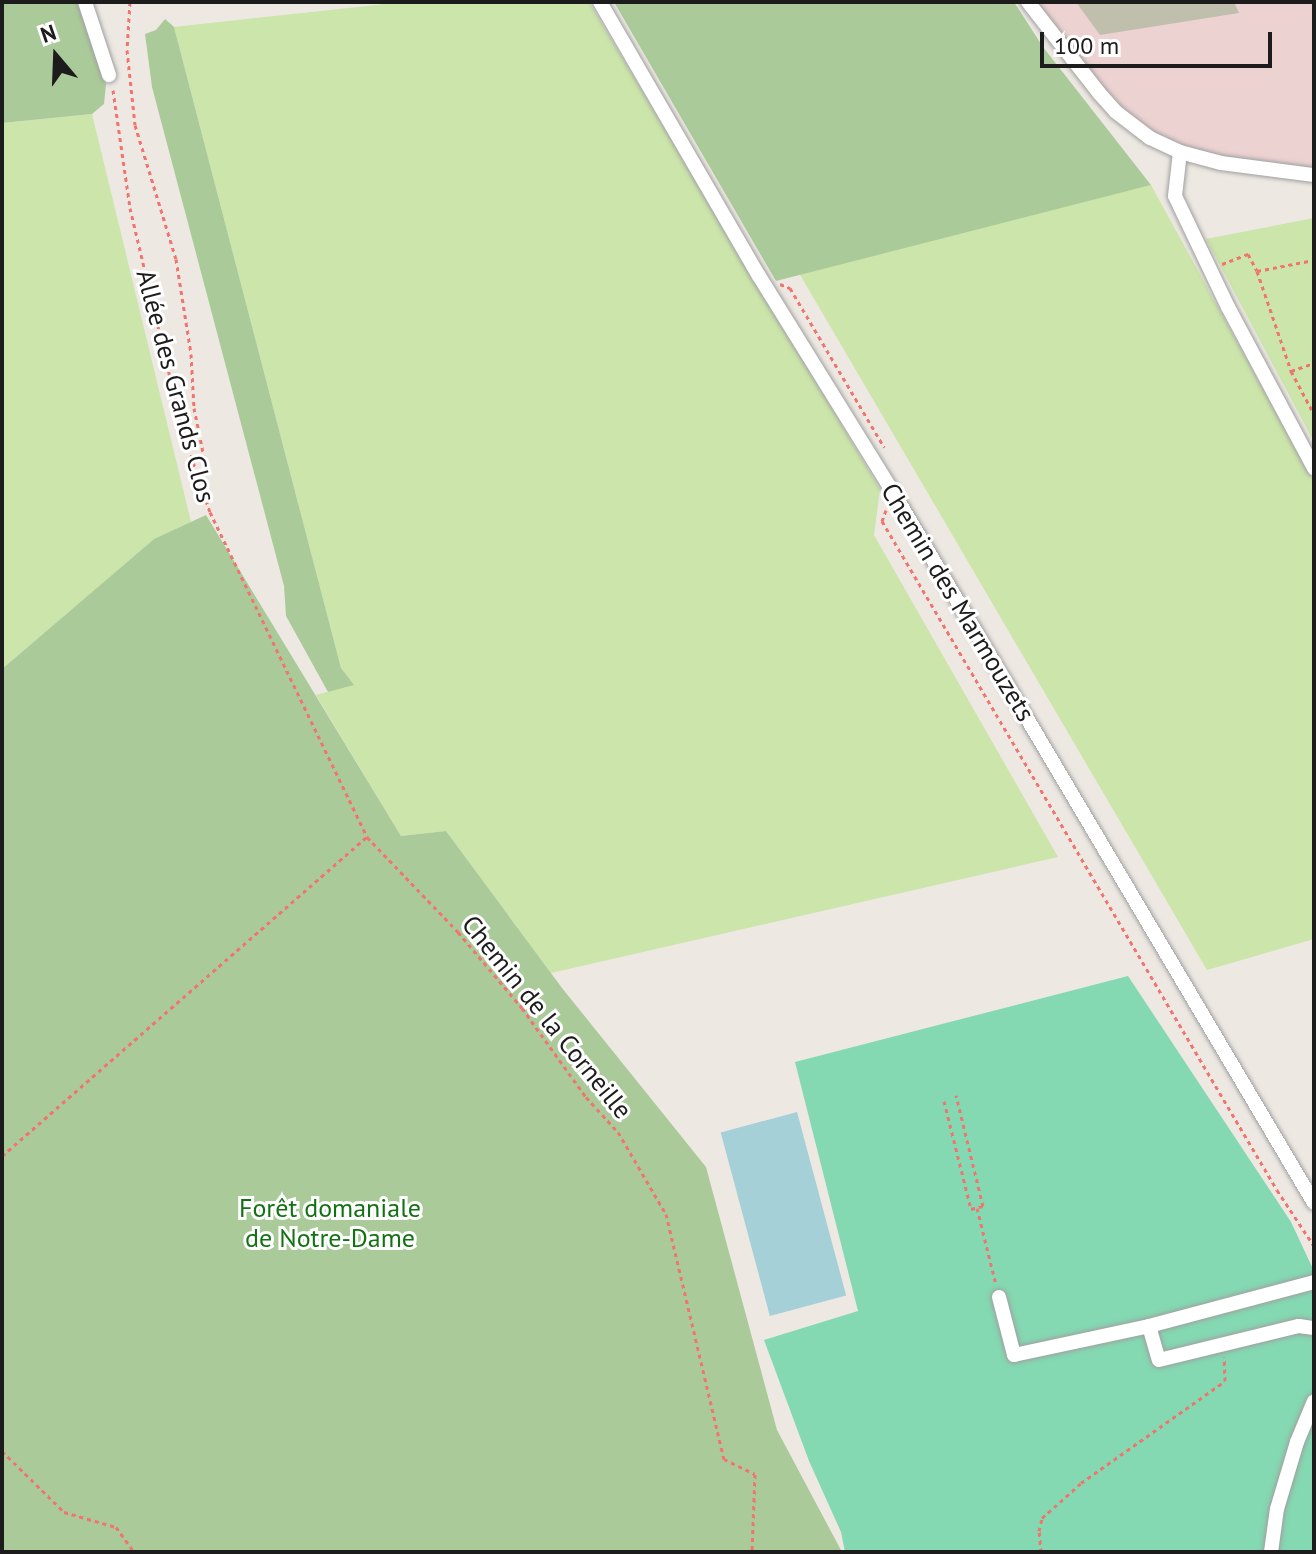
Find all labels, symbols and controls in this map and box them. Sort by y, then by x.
north arrow [16,16,96,96]
scale bar [1044,16,1276,66]
text: N [37,18,60,49]
text: 100 m [1054,30,1119,61]
street label: Allée des Grands Clos [130,266,222,506]
street label: Chemin des Marmouzets [875,477,1041,727]
street label: Chemin de la Corneille [455,909,639,1125]
park label: Forêt domaniale de Notre-Dame [239,1192,421,1254]

